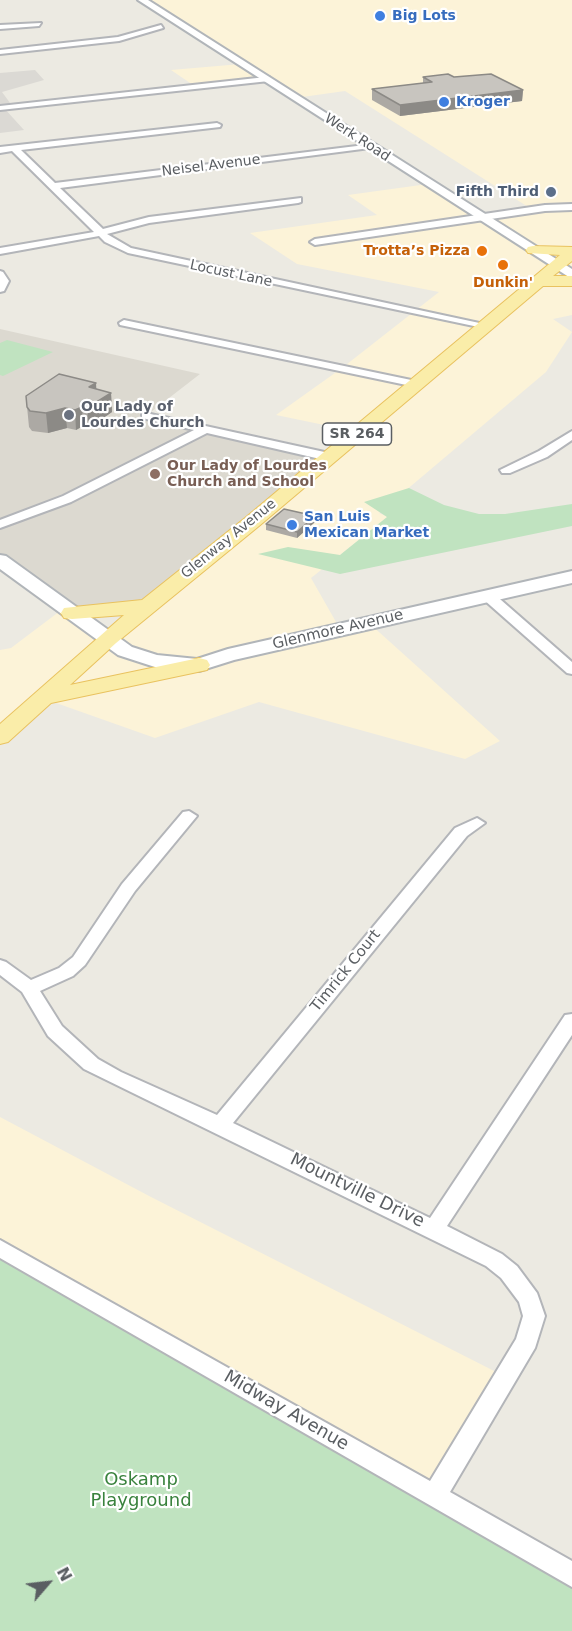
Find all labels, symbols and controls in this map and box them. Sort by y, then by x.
place label: Big Lots [392,8,456,24]
marker: Big Lots [373,9,387,23]
place label: Kroger [456,94,510,110]
marker: Kroger [437,95,451,109]
street label: Werk Road [321,111,393,165]
street label: Neisel Avenue [161,152,261,180]
place label: Fifth Third [456,184,539,200]
marker: Fifth Third [544,185,558,199]
place label: Trotta’s Pizza [363,243,470,259]
marker: Trotta’s Pizza [475,244,489,258]
street label: Locust Lane [188,257,274,291]
marker: Dunkin' [496,258,510,272]
place label: Dunkin' [473,275,533,291]
place label: Our Lady of Lourdes Church [81,399,205,431]
marker: Our Lady of Lourdes Church [62,408,76,422]
road number: SR 264 [322,423,392,445]
place label: Our Lady of Lourdes Church and School [167,458,327,490]
marker: Our Lady of Lourdes Church and School [148,467,162,481]
street label: Glenway Avenue [178,496,280,582]
place label: San Luis Mexican Market [304,509,429,542]
marker: San Luis Mexican Market [285,518,299,532]
street label: Glenmore Avenue [271,606,405,654]
street label: Timrick Court [307,926,385,1016]
street label: Mountville Drive [286,1149,428,1233]
street label: Midway Avenue [220,1366,352,1456]
park label: Oskamp Playground [90,1469,192,1512]
north arrow [18,1553,78,1613]
text: N [53,1564,76,1585]

